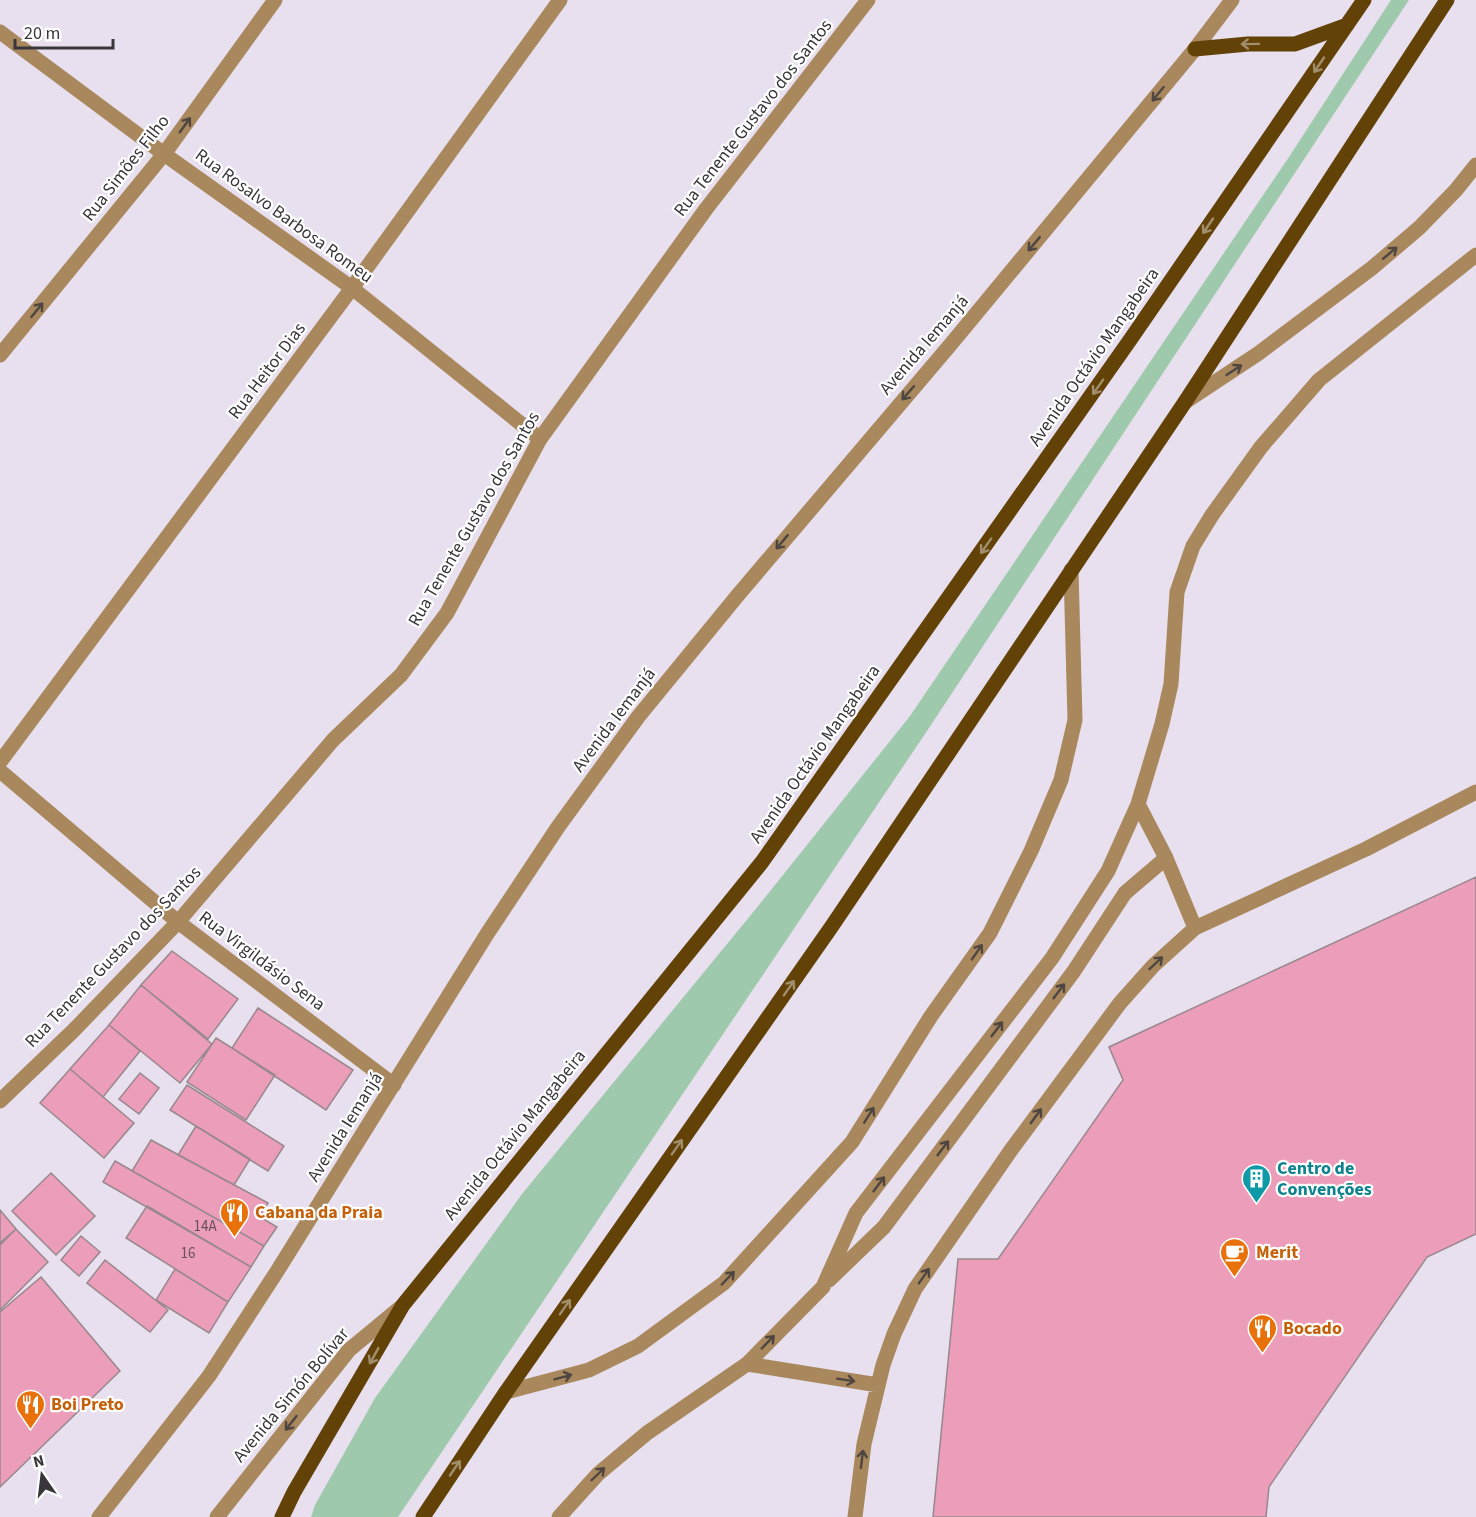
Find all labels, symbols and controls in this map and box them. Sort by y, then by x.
scale bar [15,12,112,50]
street label: Rua Tenente Gustavo dos Santos [668,14,838,222]
text: 20 m [24,21,60,46]
one-way arrow [1240,38,1260,50]
one-way arrow [1313,57,1325,73]
one-way arrow [1151,86,1165,101]
street label: Rua Simões Filho [76,109,176,227]
one-way arrow [179,117,191,133]
street label: Rua Rosalvo Barbosa Romeu [190,143,378,289]
one-way arrow [1202,218,1215,235]
one-way arrow [1027,236,1041,251]
one-way arrow [1382,246,1397,260]
street label: Avenida Octávio Mangabeira [1023,263,1165,451]
street label: Avenida Iemanjá [874,290,974,400]
one-way arrow [30,302,43,318]
street label: Rua Heitor Dias [222,317,312,425]
one-way arrow [1225,364,1241,376]
one-way arrow [1092,378,1104,394]
one-way arrow [901,386,915,401]
street label: Rua Tenente Gustavo dos Santos [402,407,546,631]
one-way arrow [775,534,789,549]
one-way arrow [980,538,992,554]
street label: Avenida Octávio Mangabeira [744,660,886,848]
street label: Avenida Iemanjá [566,663,662,777]
street label: Rua Tenente Gustavo dos Santos [19,861,207,1053]
street label: Rua Virgildásio Sena [194,905,330,1017]
one-way arrow [971,944,983,961]
one-way arrow [1149,956,1164,970]
one-way arrow [783,980,795,996]
one-way arrow [1053,984,1066,1000]
one-way arrow [991,1022,1004,1038]
street label: Avenida Octávio Mangabeira [438,1044,592,1226]
street label: Avenida Iemanjá [301,1067,389,1187]
one-way arrow [864,1107,876,1124]
one-way arrow [1029,1108,1042,1124]
one-way arrow [671,1140,683,1156]
one-way arrow [937,1140,949,1156]
place label: Centro de Convenções [1277,1156,1372,1202]
building icon: Centro de Convenções [1240,1162,1272,1204]
one-way arrow [872,1176,885,1192]
restaurant icon: Cabana da Praia [218,1196,250,1238]
place label: Cabana da Praia [255,1200,383,1225]
house number: 14A [193,1216,217,1237]
cafe icon: Merit [1219,1236,1251,1278]
place label: Merit [1256,1240,1298,1265]
house number: 16 [181,1243,195,1264]
one-way arrow [918,1268,930,1284]
one-way arrow [721,1270,736,1285]
one-way arrow [559,1300,571,1316]
restaurant icon: Bocado [1246,1312,1278,1354]
place label: Bocado [1283,1316,1342,1341]
street label: Avenida Simón Bolívar [227,1322,355,1468]
one-way arrow [761,1335,776,1350]
one-way arrow [368,1347,380,1364]
one-way arrow [553,1370,572,1382]
one-way arrow [836,1375,855,1386]
restaurant icon: Boi Preto [14,1388,46,1430]
place label: Boi Preto [51,1392,124,1417]
one-way arrow [285,1415,298,1431]
north arrow [12,1445,72,1505]
text: N [31,1449,46,1473]
one-way arrow [857,1450,868,1469]
one-way arrow [449,1460,462,1477]
one-way arrow [591,1467,606,1481]

